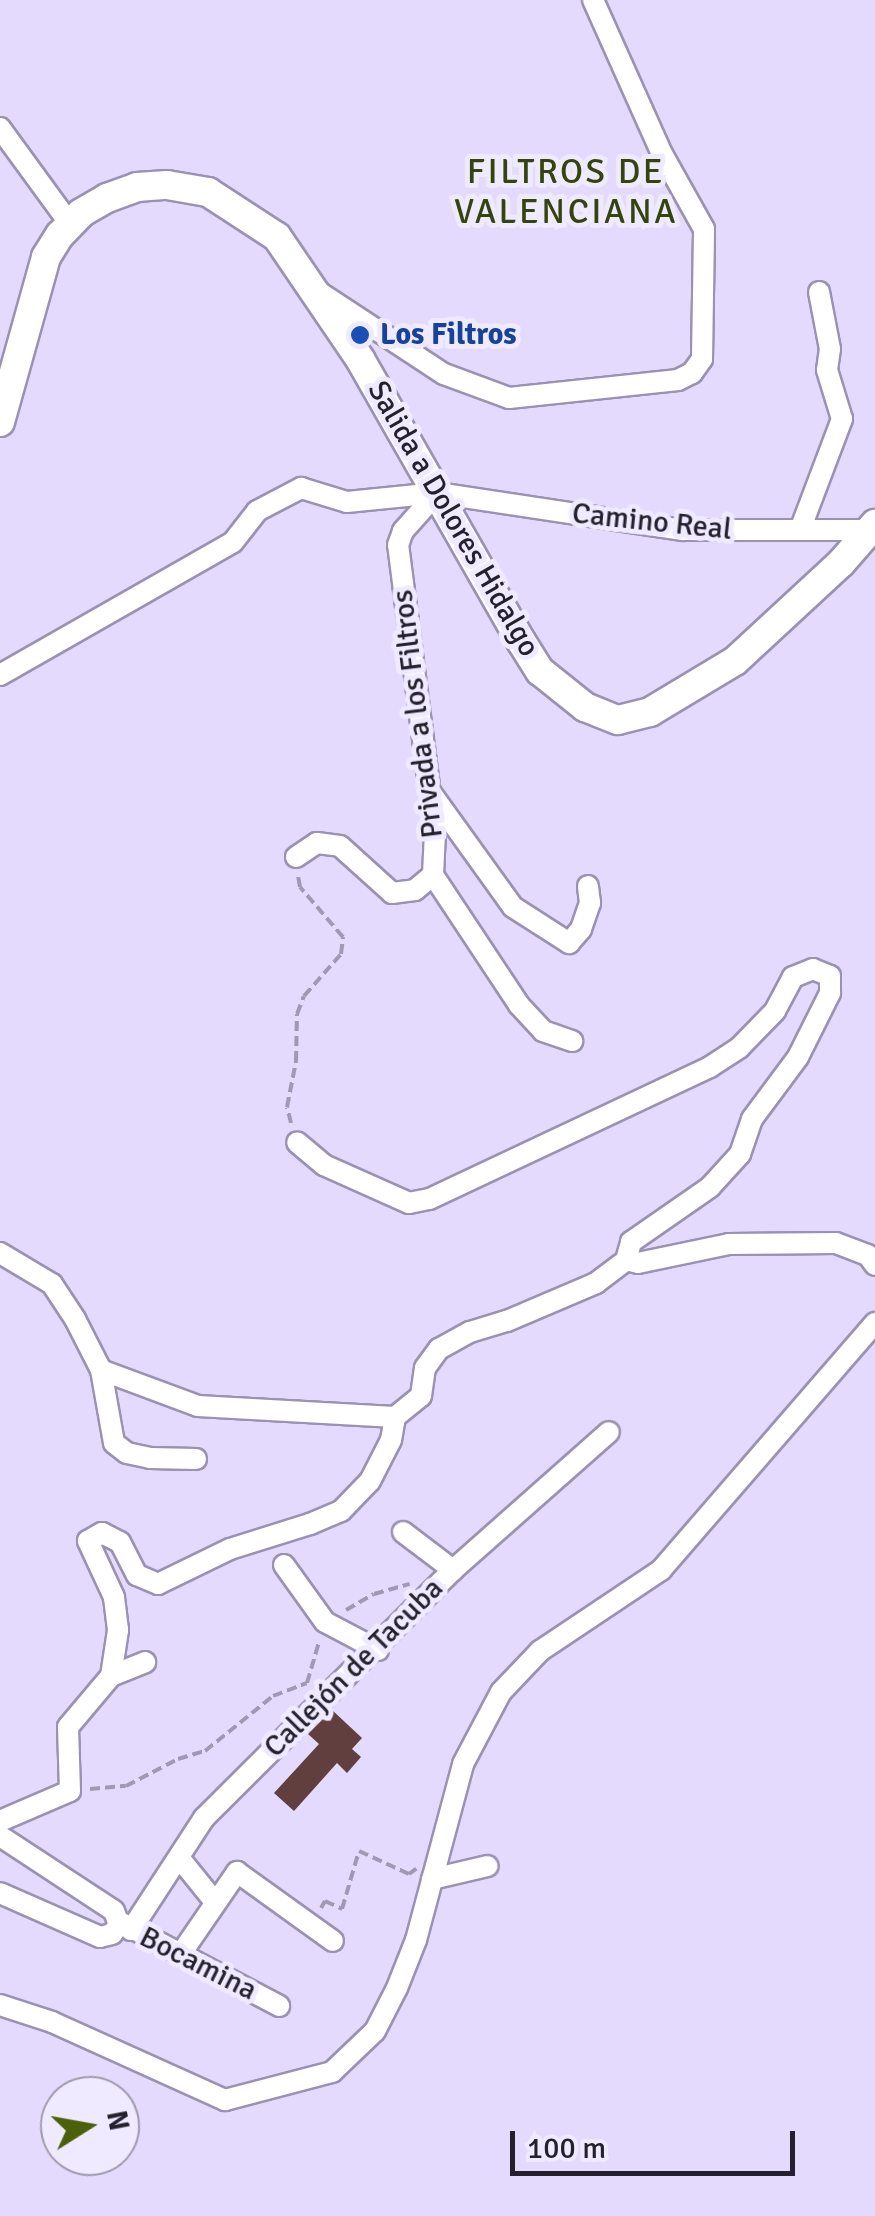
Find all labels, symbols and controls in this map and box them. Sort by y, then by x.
district label: FILTROS DE VALENCIANA [454,151,678,233]
place label: Los Filtros [380,317,517,353]
marker: Los Filtros [349,324,371,346]
street label: Salida a Dolores Hidalgo [359,375,547,663]
street label: Camino Real [570,496,734,548]
street label: Privada a los Filtros [385,588,451,840]
street label: Callejón de Tacuba [257,1571,451,1765]
street label: Bocamina [133,1919,263,2009]
north arrow [40,2076,140,2176]
text: N [99,2108,136,2133]
scale bar [515,2111,800,2173]
text: 100 m [527,2130,606,2167]

